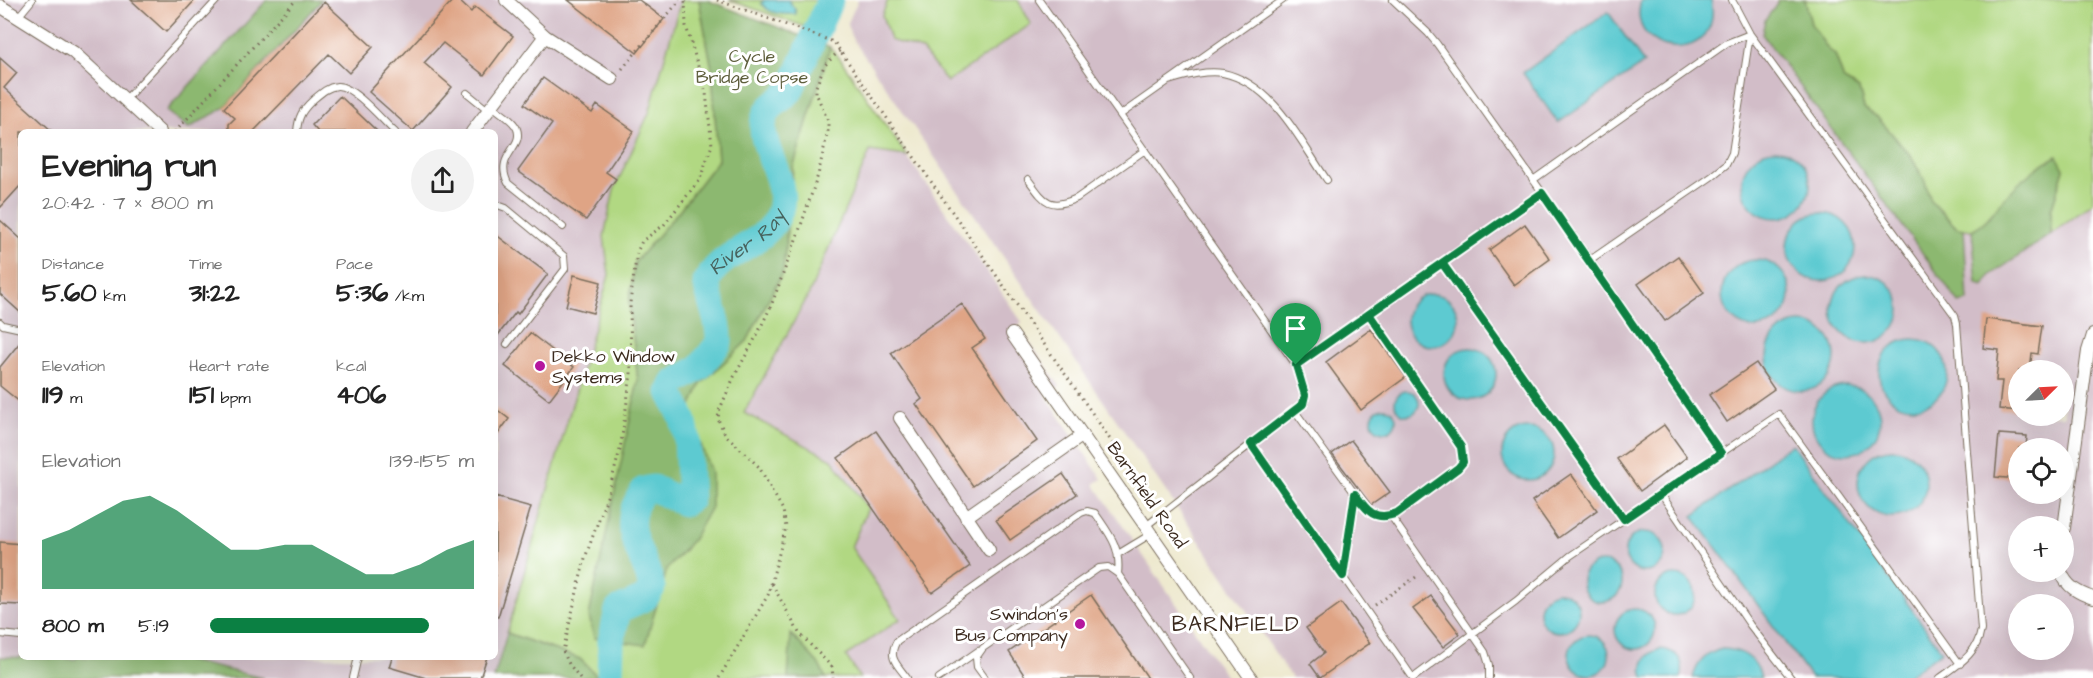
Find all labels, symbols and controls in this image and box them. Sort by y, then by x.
park label: Cycle Bridge Copse [696,44,809,91]
text: Evening run [42,143,216,189]
button: share [411,149,474,212]
text: 20:42 · 7 × 800 m [42,189,213,217]
water label: River Ray [702,203,795,282]
text: Distance [42,253,104,275]
text: Time [189,253,223,275]
text: Pace [336,253,373,275]
text: 5.60 [42,275,97,311]
text: 31:22 [189,275,240,311]
text: 5:36 [336,275,388,311]
text: km [97,285,125,307]
text: /km [388,285,424,307]
pin [1270,303,1321,365]
icon: arrive [1279,312,1312,345]
place label: Dekko Window Systems [552,344,675,391]
text: Elevation [42,355,105,377]
text: Heart rate [189,355,269,377]
text: kcal [336,355,367,377]
marker: Dekko Window Systems [533,359,547,373]
north arrow [2008,360,2074,426]
map controls [2008,360,2074,660]
text: 119 [42,377,63,413]
text: 151 [189,377,214,413]
text: 406 [336,377,386,413]
text: m [63,387,82,409]
text: bpm [214,387,251,409]
street label: Barnfield Road [1101,437,1193,553]
button: locate [2008,438,2074,504]
text: Elevation [42,447,121,475]
text: 139–155 m [389,447,474,475]
button: + [2008,516,2074,582]
button: − [2008,594,2074,660]
place label: Swindon's Bus Company [955,602,1068,649]
district label: BARNFIELD [1172,610,1300,639]
text: 800 m [42,612,104,640]
text: 5:19 [138,612,169,640]
marker: Swindon's Bus Company [1073,617,1087,631]

